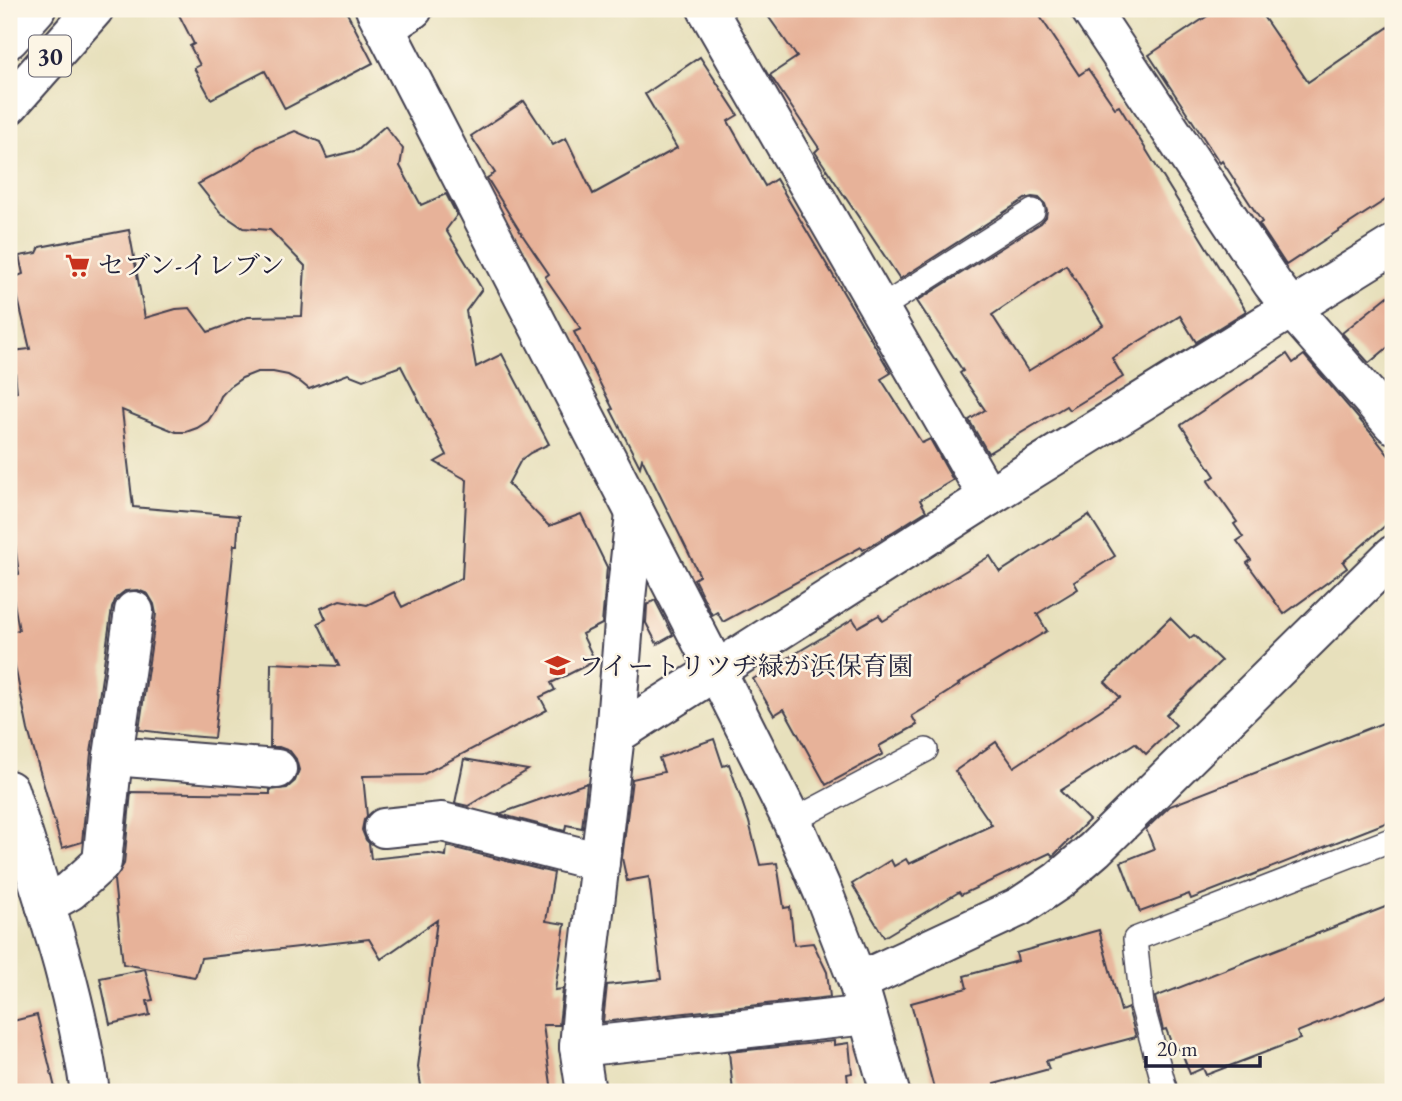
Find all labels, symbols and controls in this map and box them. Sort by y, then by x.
road number: 30 [29,36,71,76]
place label: セブン-イレブン [98,248,285,282]
supermarket icon: セブン-イレブン [64,251,92,279]
place label: フイートリツヂ緑が浜保育園 [578,649,914,683]
school or university icon: フイートリツヂ緑が浜保育園 [544,652,572,680]
scale bar [1146,1024,1260,1068]
text: 20 m [1157,1035,1198,1062]

